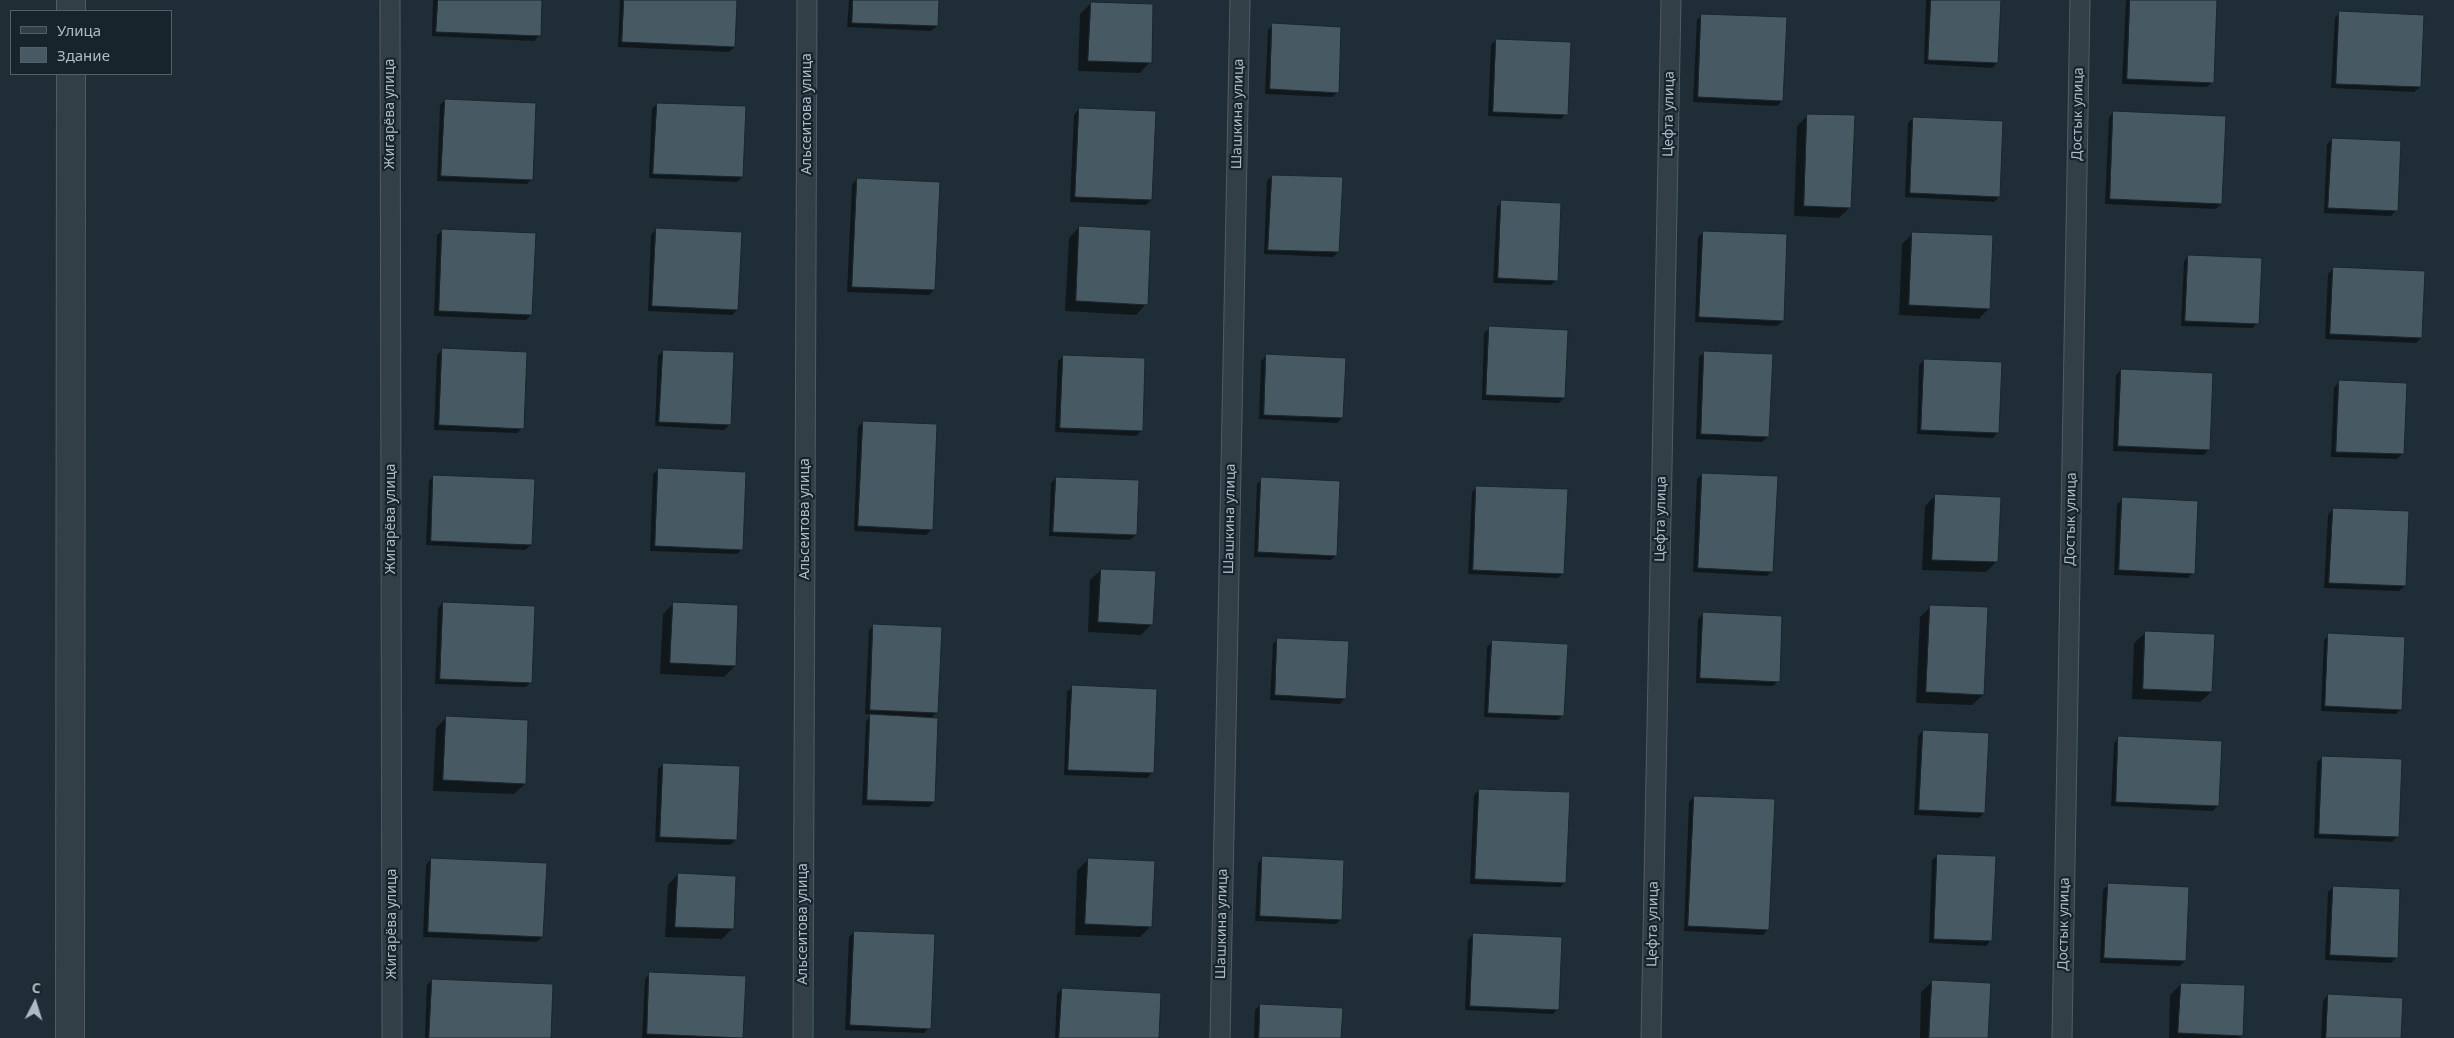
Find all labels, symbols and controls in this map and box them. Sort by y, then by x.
legend [10,10,172,75]
text: Улица [57,20,101,40]
text: Здание [57,45,110,65]
street label: Альсеитова улица [799,53,815,175]
street label: Жигарёва улица [382,59,398,169]
street label: Шашкина улица [1229,59,1247,169]
street label: Достык улица [2069,67,2087,161]
street label: Цефта улица [1660,71,1678,157]
street label: Альсеитова улица [797,458,813,580]
street label: Жигарёва улица [383,464,399,574]
street label: Шашкина улица [1221,464,1239,574]
street label: Достык улица [2062,472,2080,566]
street label: Цефта улица [1652,476,1670,562]
street label: Альсеитова улица [795,863,811,985]
street label: Жигарёва улица [384,869,400,979]
street label: Шашкина улица [1213,869,1231,979]
street label: Достык улица [2055,877,2073,971]
street label: Цефта улица [1644,881,1662,967]
north arrow [10,978,60,1028]
text: С [31,978,42,997]

